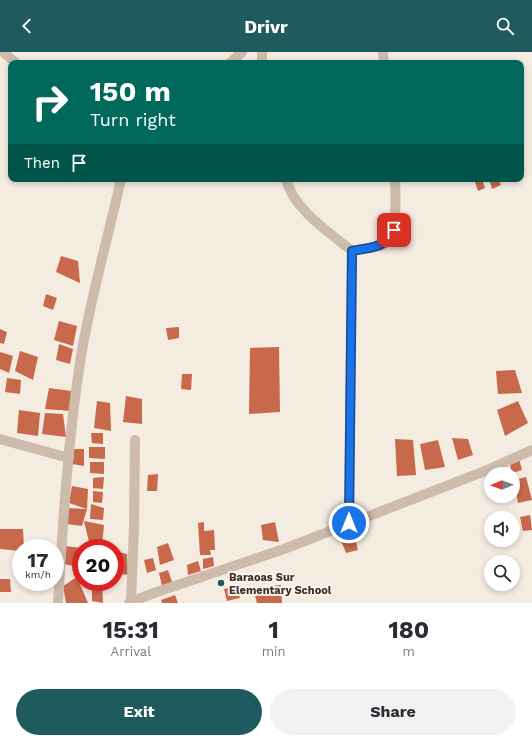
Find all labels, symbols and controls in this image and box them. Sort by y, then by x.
icon: back [16,15,38,37]
icon: search [494,15,516,37]
text: Drivr [244,16,288,37]
text: 150 m [90,75,171,108]
icon: right [24,76,76,128]
text: Turn right [90,109,176,130]
icon: arrive [68,152,90,174]
text: Then [24,154,60,172]
pin [377,213,411,247]
icon: arrive [383,219,405,241]
north arrow [484,467,520,503]
map controls [484,467,520,591]
position arrow [328,502,370,544]
button: sound [484,511,520,547]
speed limit sign: 20 [72,539,124,591]
text: 17 [28,548,48,572]
button: search [484,555,520,591]
text: km/h [25,569,51,580]
place label: Baraoas Sur Elementary School [229,571,332,597]
marker: Baraoas Sur Elementary School [216,578,226,588]
text: 15:31 [103,616,159,644]
text: 1 [268,616,279,644]
text: 180 [388,616,429,644]
text: Arrival [111,644,151,659]
text: min [262,644,286,659]
text: m [403,644,415,659]
button: Exit [16,689,262,735]
button: Share [270,689,516,735]

